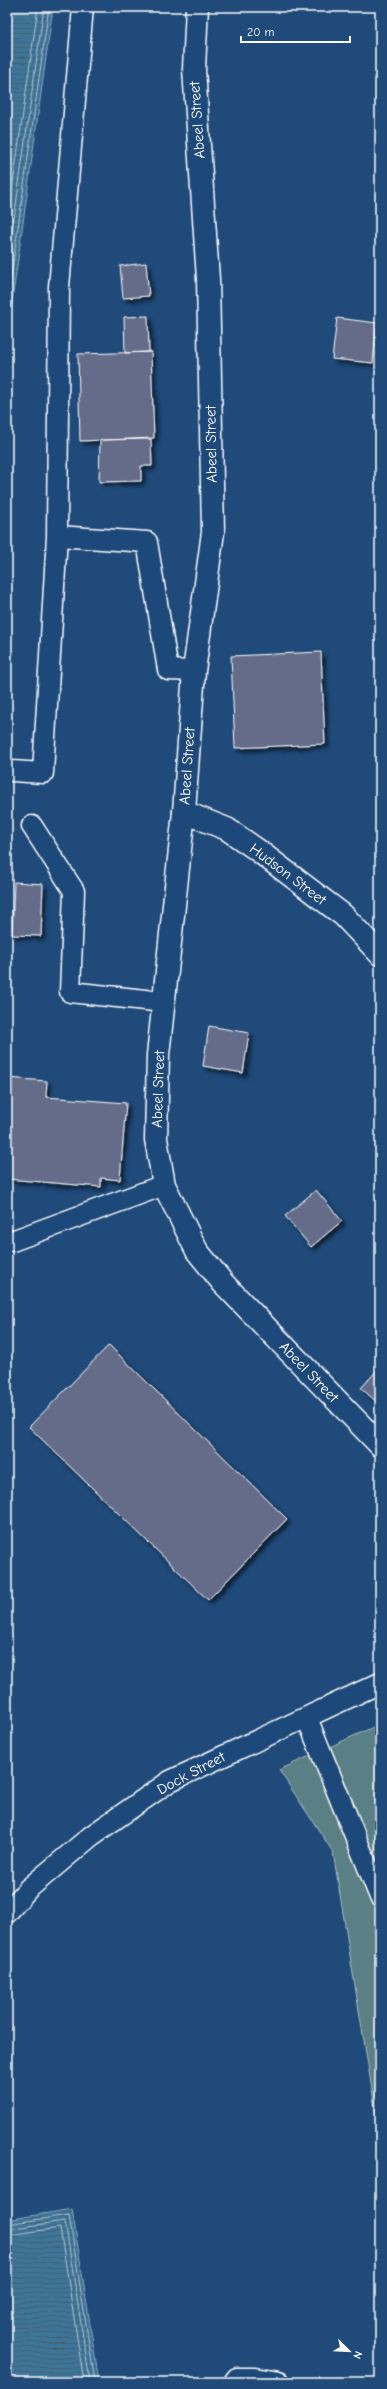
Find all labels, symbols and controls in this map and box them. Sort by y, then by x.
scale bar [241,18,350,44]
text: 20 m [247,25,275,39]
street label: Abeel Street [185,80,209,159]
street label: Abeel Street [201,404,221,483]
street label: Abeel Street [175,726,199,805]
street label: Hudson Street [246,839,330,909]
street label: Abeel Street [148,1049,168,1128]
street label: Abeel Street [276,1338,343,1407]
street label: Dock Street [154,1747,229,1798]
north arrow [329,2331,369,2371]
text: N [350,2349,365,2361]

